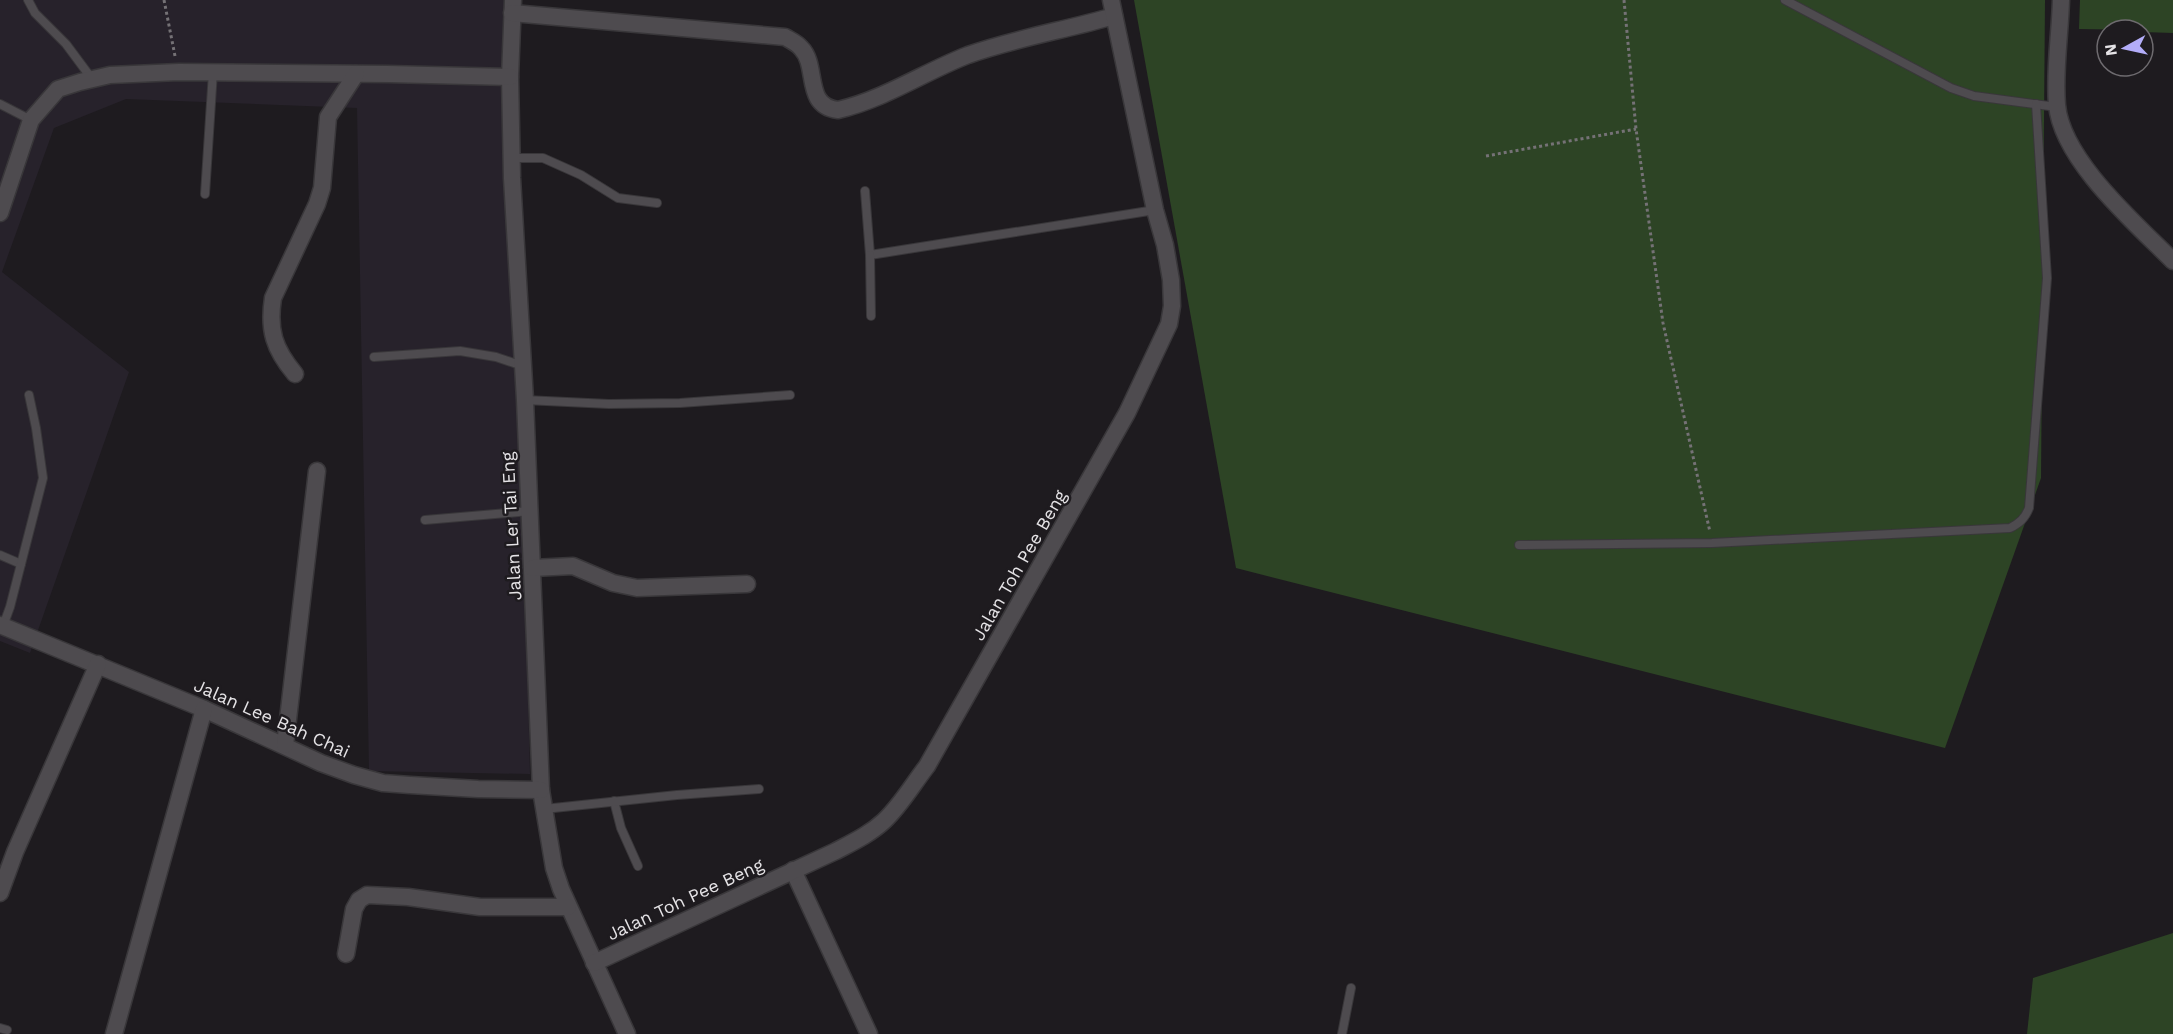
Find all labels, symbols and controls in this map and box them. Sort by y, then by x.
north arrow [2095,18,2155,78]
text: N [2100,43,2121,57]
street label: Jalan Ler Tai Eng [497,451,525,601]
street label: Jalan Toh Pee Beng [967,486,1071,644]
street label: Jalan Lee Bah Chai [191,674,353,762]
street label: Jalan Toh Pee Beng [603,853,767,944]

